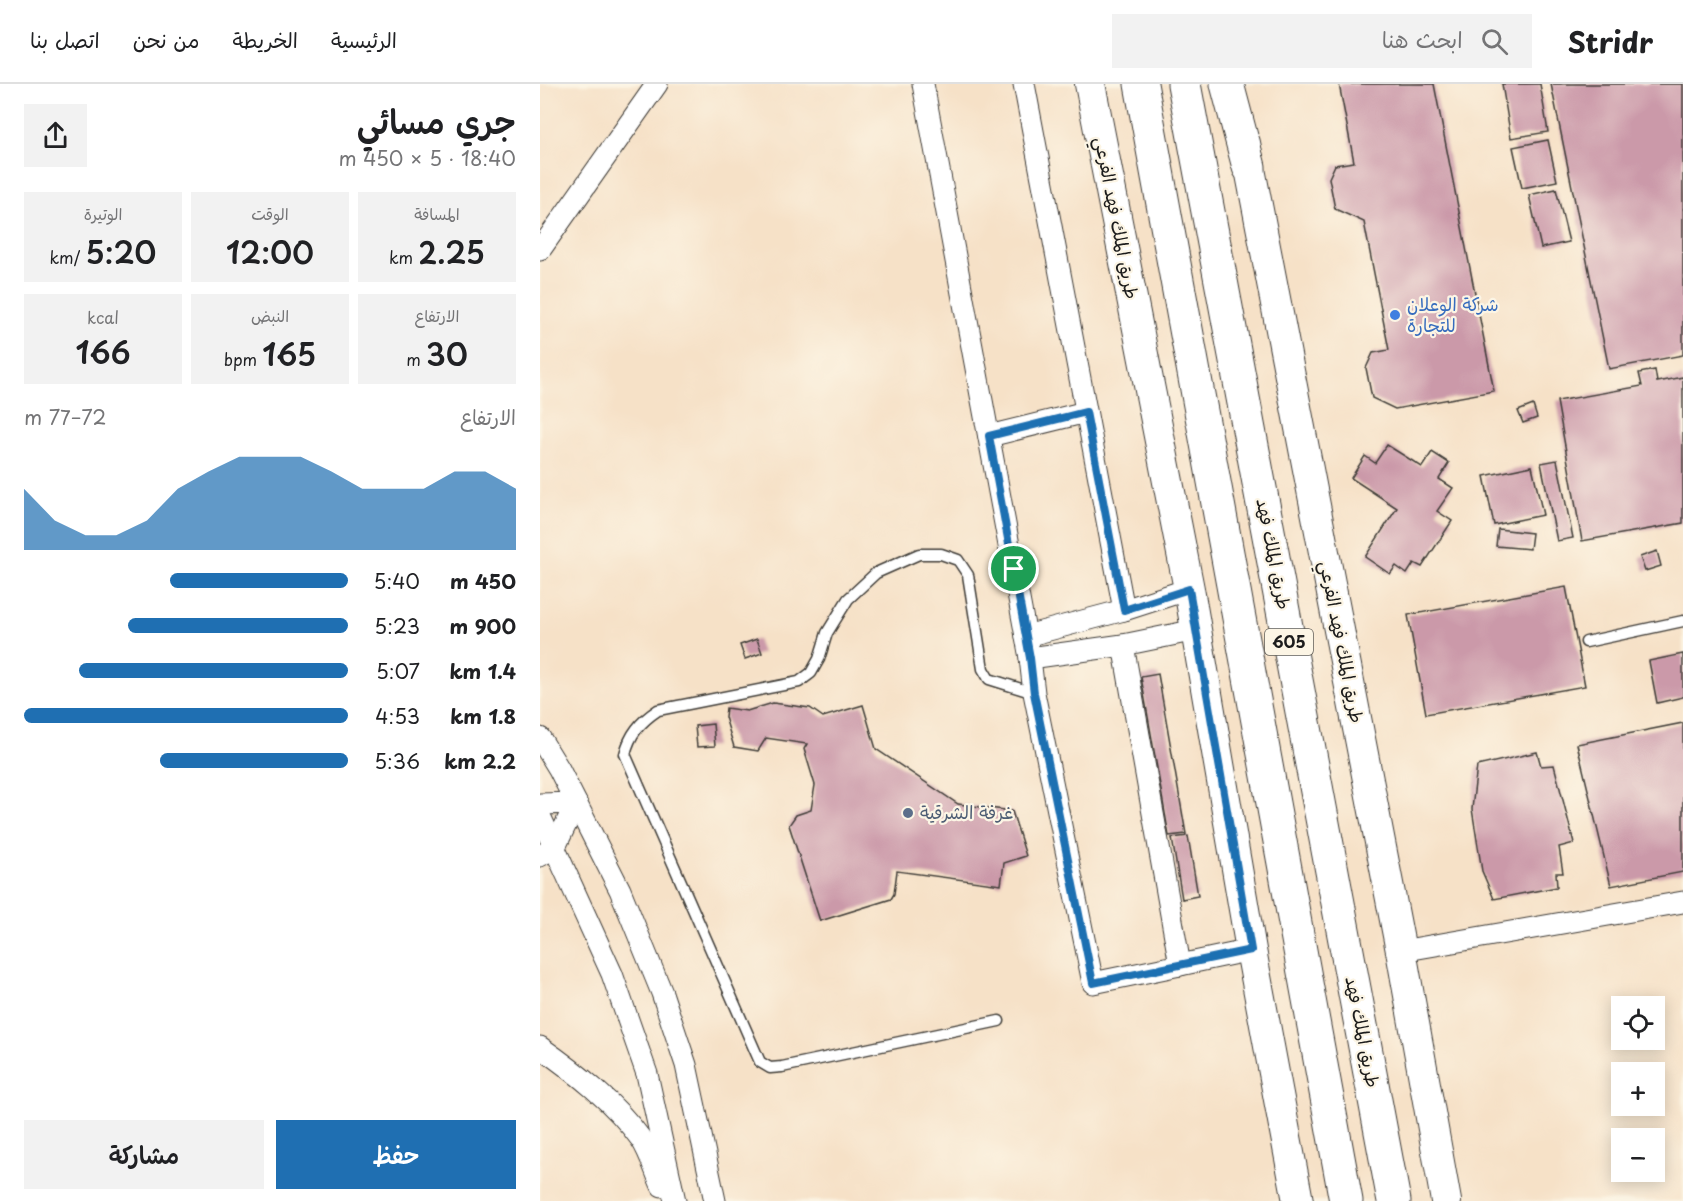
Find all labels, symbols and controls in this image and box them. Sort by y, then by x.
search box [1112,14,1532,68]
text: Stridr [1568,20,1653,63]
text: ابحث هنا [1382,22,1463,55]
text: اتصل بنا [30,23,100,55]
text: من نحن [133,23,199,55]
text: الخريطة [232,23,298,55]
text: الرئيسية [331,23,397,55]
icon: search [1478,25,1511,58]
text: جري مسائي [357,95,516,145]
button: share [24,104,87,167]
street label: طريق الملك فهد الفرعي [1085,134,1146,302]
text: 18:40 · 5 × 450 m [339,143,516,173]
text: الوتيرة [84,201,122,225]
text: الوقت [251,201,289,225]
text: المسافة [414,201,460,225]
text: 5:20 [85,229,156,274]
text: 12:00 [226,229,314,274]
text: 2.25 [418,229,485,274]
text: /km [50,245,85,269]
text: km [389,245,418,269]
place label: شركة الوعلان للتجارة [1407,290,1499,338]
text: النبض [251,303,289,327]
text: الارتفاع [415,303,459,327]
text: kcal [87,305,119,329]
marker: شركة الوعلان للتجارة [1388,308,1402,322]
text: 166 [76,329,131,374]
text: 165 [262,331,316,376]
text: 30 [426,331,468,376]
text: bpm [224,347,262,371]
text: m [406,347,426,371]
text: 72–77 m [24,402,107,432]
text: الارتفاع [460,402,516,432]
street label: طريق الملك فهد [1250,496,1298,612]
pin [988,543,1039,594]
icon: arrive [997,552,1030,585]
street label: طريق الملك فهد الفرعي [1310,558,1371,726]
text: 5:40 [374,566,420,596]
text: 450 m [450,566,516,596]
text: 5:23 [374,611,420,641]
text: 900 m [450,611,516,641]
road number: 605 [1265,629,1313,655]
text: 5:07 [376,656,420,686]
text: 1.4 km [450,656,516,686]
text: 4:53 [375,701,420,731]
text: 1.8 km [450,701,516,731]
text: 5:36 [374,746,420,776]
text: 2.2 km [444,746,516,776]
place label: غرفة الشرقية [920,798,1013,825]
marker: غرفة الشرقية [901,806,915,820]
street label: طريق الملك فهد [1339,974,1387,1090]
map controls [1611,996,1665,1182]
button: locate [1611,996,1665,1050]
button: + [1611,1062,1665,1116]
button: مشاركة [24,1120,264,1189]
button: حفظ [276,1120,516,1189]
button: − [1611,1128,1665,1182]

